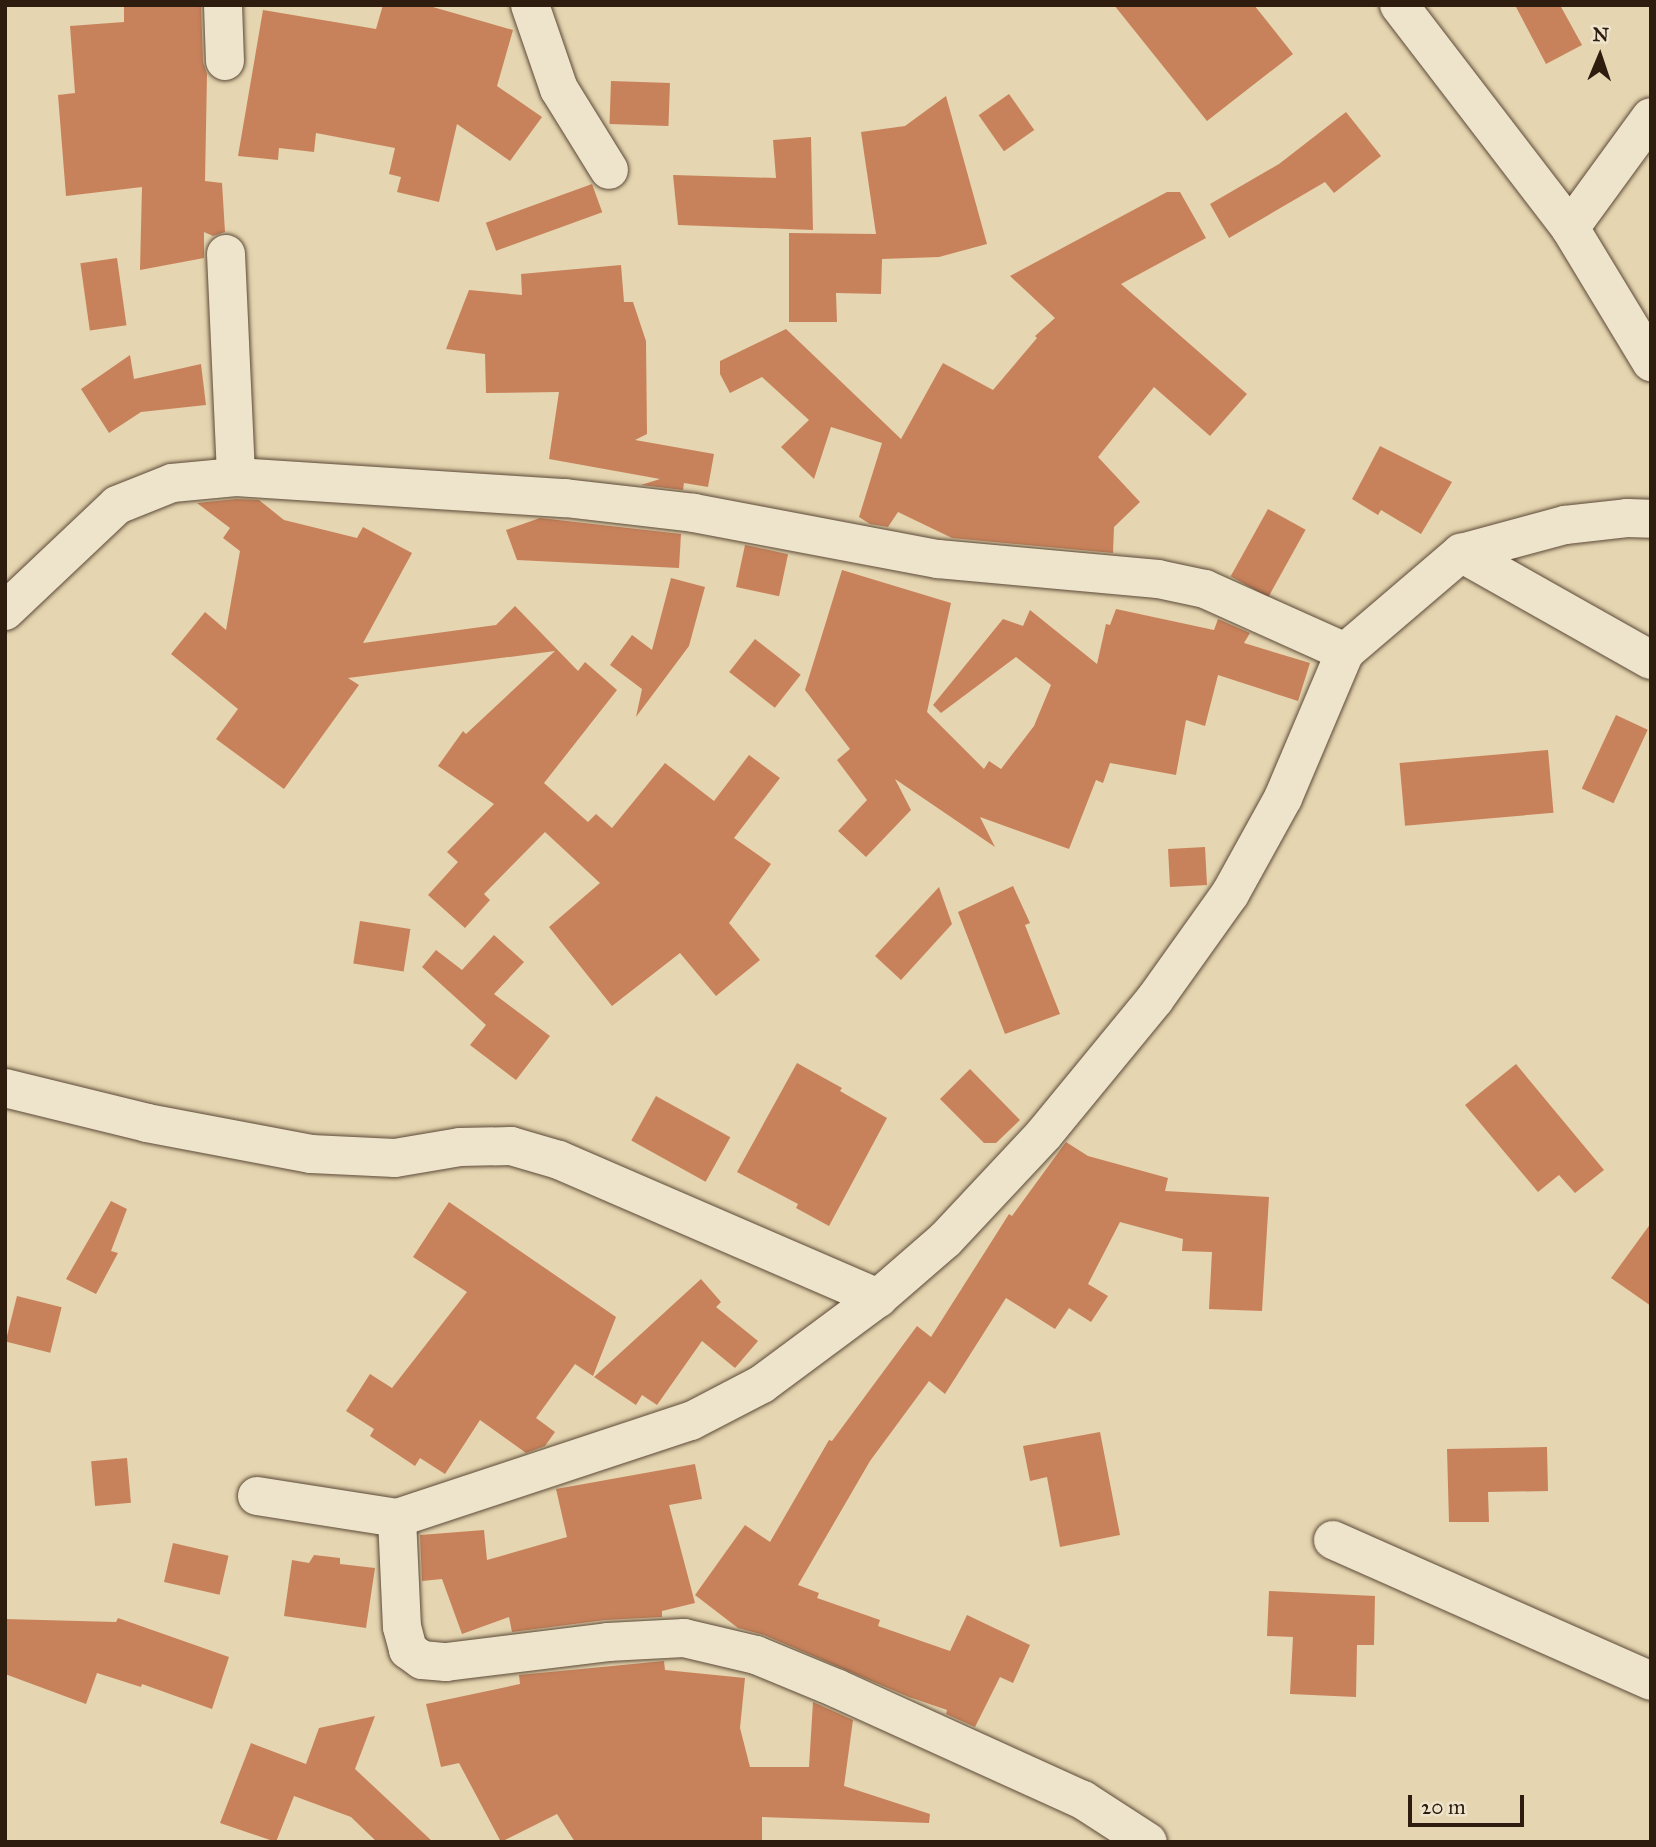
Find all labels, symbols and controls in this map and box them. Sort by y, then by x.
north arrow [1565,21,1635,91]
text: N [1592,23,1609,46]
scale bar [1411,1780,1526,1824]
text: 20 m [1421,1794,1466,1820]

